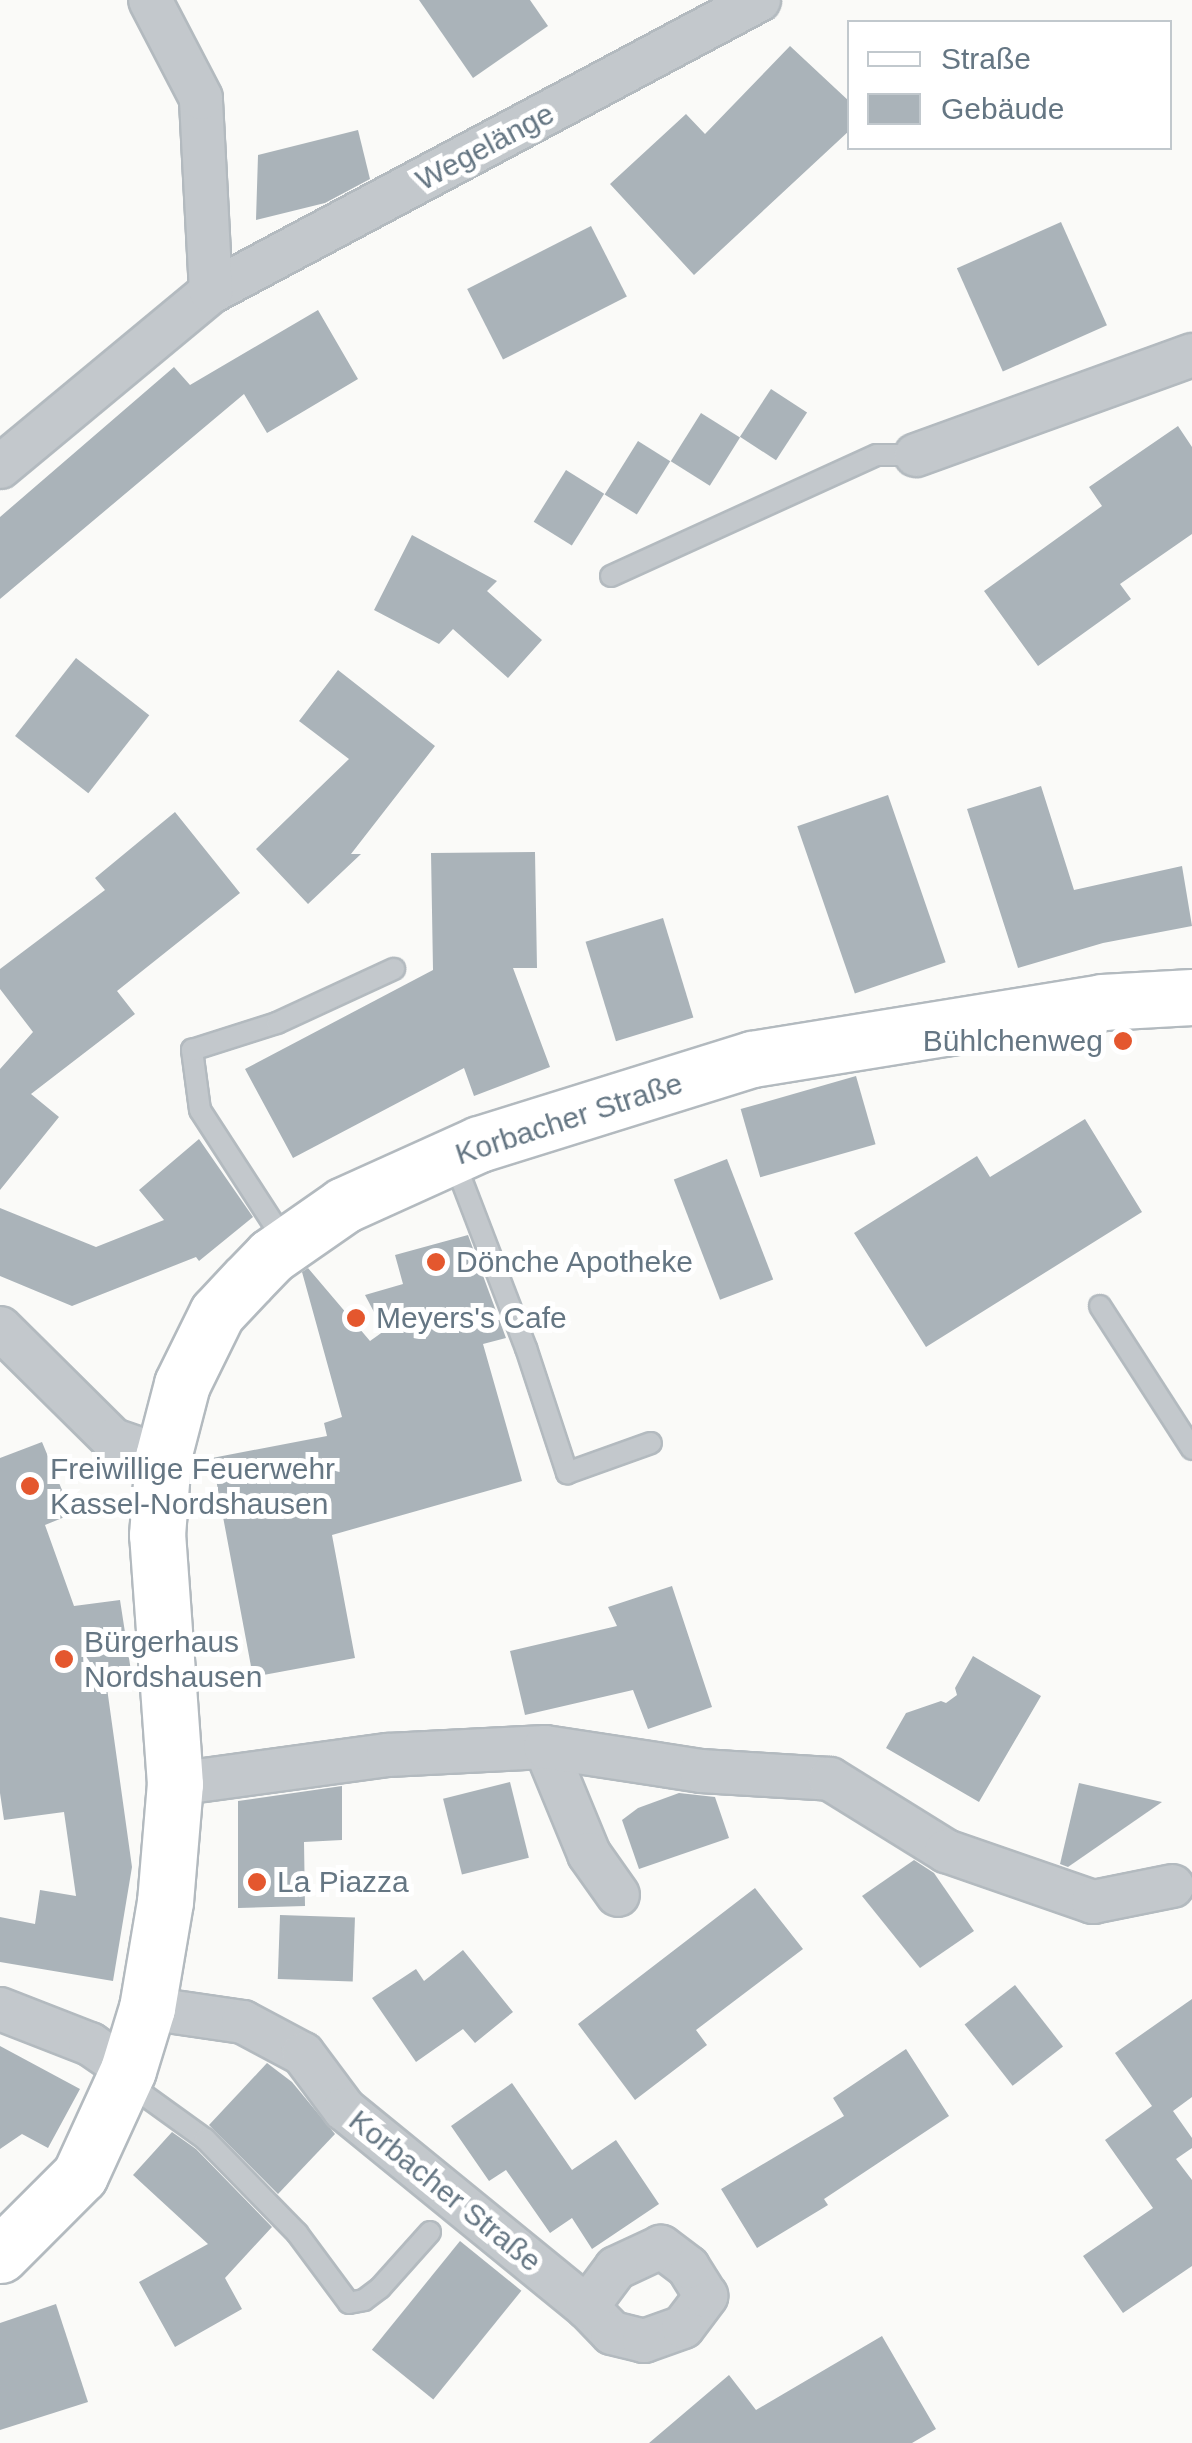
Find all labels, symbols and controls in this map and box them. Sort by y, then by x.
legend [847,20,1172,150]
text: Straße [941,42,1031,75]
text: Gebäude [941,92,1064,125]
street label: Wegelänge [410,96,560,198]
place label: Bühlchenweg [923,1023,1103,1059]
marker: Bühlchenweg [1112,1030,1134,1052]
street label: Korbacher Straße [451,1065,687,1173]
place label: Dönche Apotheke [456,1244,695,1280]
marker: Dönche Apotheke [425,1251,447,1273]
place label: Meyers's Cafe [376,1300,567,1336]
marker: Meyers's Cafe [345,1307,367,1329]
place label: Freiwillige Feuerwehr Kassel-Nordshausen [50,1451,335,1522]
marker: Freiwillige Feuerwehr Kassel-Nordshausen [19,1475,41,1497]
place label: Bürgerhaus Nordshausen [84,1624,262,1694]
marker: Bürgerhaus Nordshausen [53,1648,75,1670]
place label: La Piazza [277,1864,409,1900]
marker: La Piazza [246,1871,268,1893]
street label: Korbacher Straße [342,2103,548,2279]

